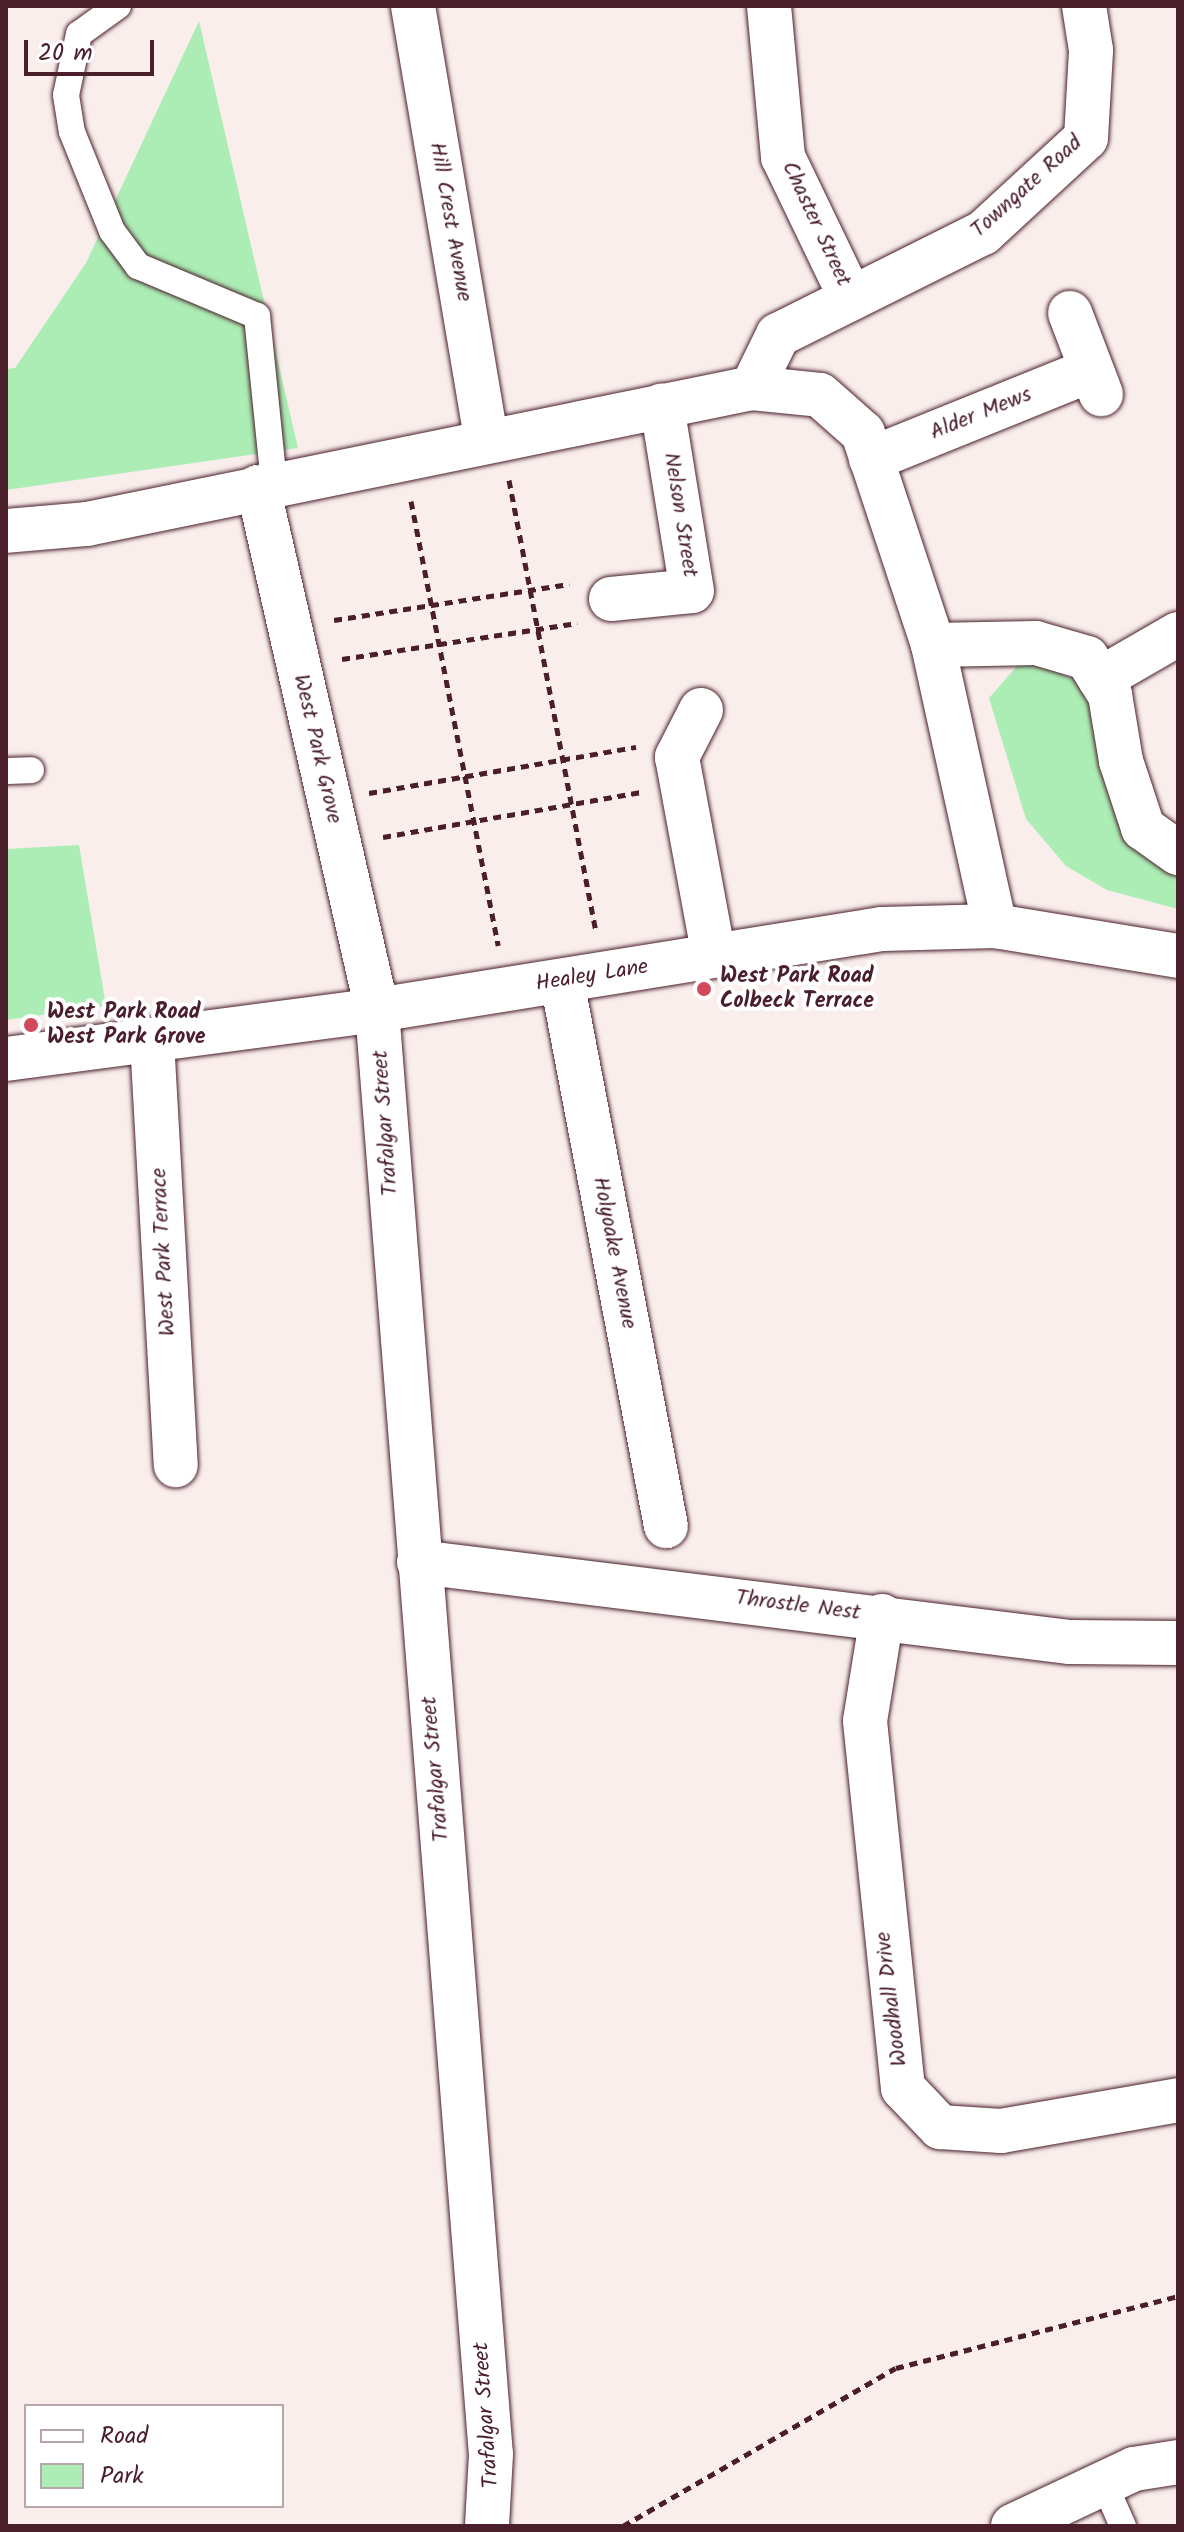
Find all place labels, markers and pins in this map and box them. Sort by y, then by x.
place label: West Park Road Colbeck Terrace [720,963,874,1014]
marker: West Park Road Colbeck Terrace [695,980,713,998]
place label: West Park Road West Park Grove [47,999,205,1050]
marker: West Park Road West Park Grove [22,1016,40,1034]

